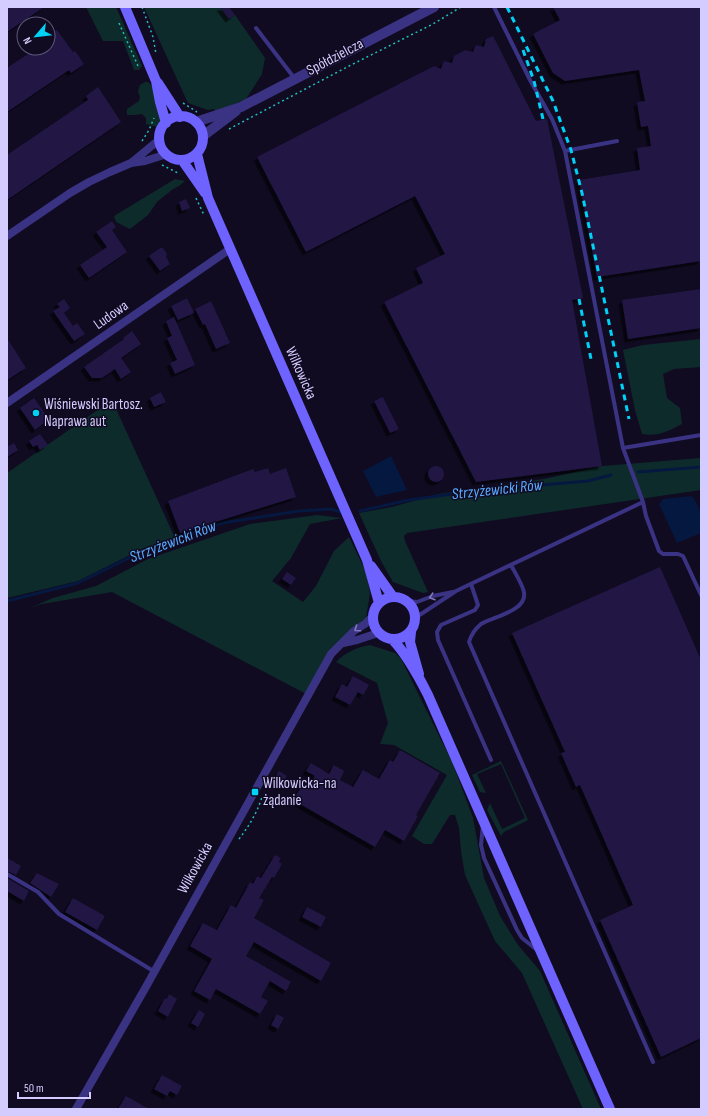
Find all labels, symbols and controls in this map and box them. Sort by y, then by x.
north arrow [16,16,56,56]
street label: Spółdzielcza [303,34,367,80]
text: N [20,35,35,46]
street label: Ludowa [90,296,132,334]
street label: Wilkowicka [281,344,321,403]
place label: Wiśniewski Bartosz. Naprawa aut [44,395,143,431]
marker: Wiśniewski Bartosz. Naprawa aut [31,408,41,418]
water label: Strzyżewicki Rów [451,476,544,504]
water label: Strzyżewicki Rów [127,516,220,567]
one-way arrow [428,593,435,601]
one-way arrow [354,625,361,632]
place label: Wilkowicka-na żądanie [263,774,337,810]
marker: Wilkowicka-na żądanie [250,787,260,797]
street label: Wilkowicka [173,839,217,897]
scale bar [18,1074,90,1100]
text: 50 m [24,1081,44,1096]

